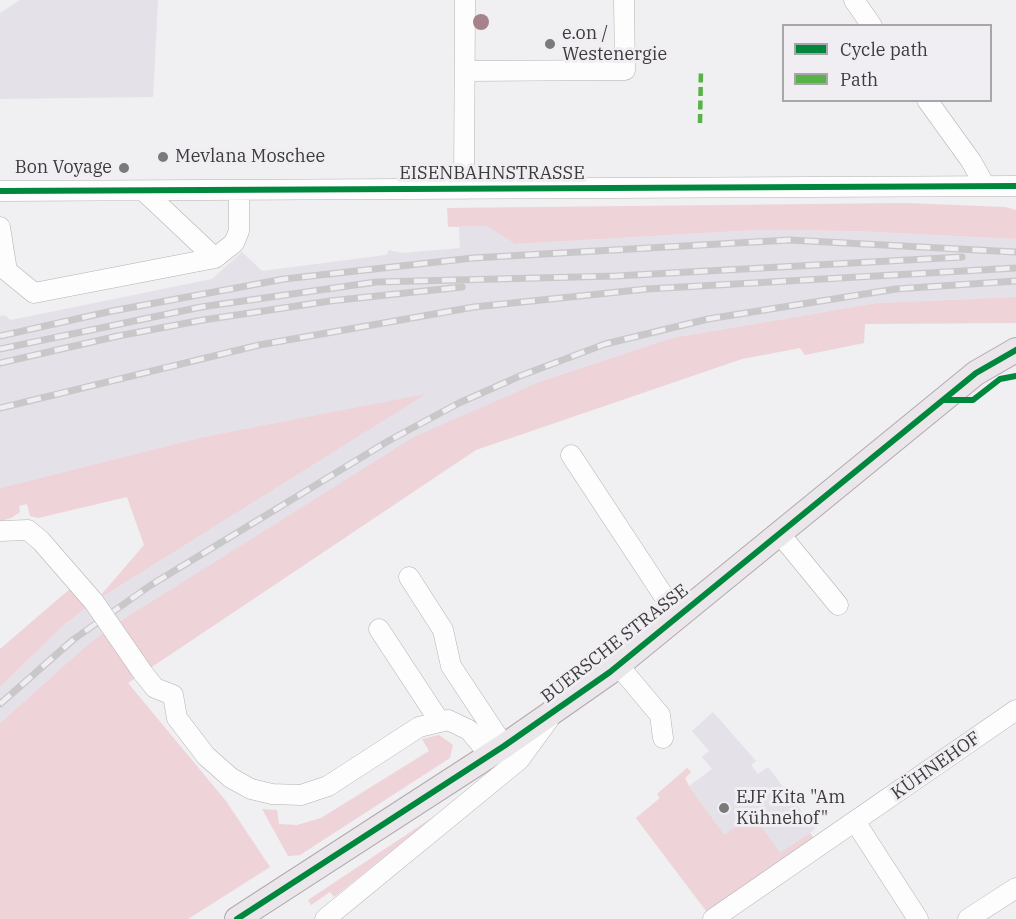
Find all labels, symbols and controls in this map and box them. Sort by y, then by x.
place label: e.on / Westenergie [562,23,667,66]
legend [782,24,992,102]
marker: e.on / Westenergie [543,37,557,51]
text: Cycle path [840,38,928,61]
text: Path [840,68,878,91]
place label: Mevlana Moschee [175,146,325,168]
marker: Mevlana Moschee [156,150,170,164]
place label: Bon Voyage [15,157,112,179]
marker: Bon Voyage [117,161,131,175]
street label: EISENBAHNSTRASSE [399,163,585,185]
street label: BUERSCHE STRASSE [537,580,693,708]
street label: KÜHNEHOF [887,727,985,805]
place label: EJF Kita "Am Kühnehof" [736,787,845,830]
marker: EJF Kita "Am Kühnehof" [717,801,731,815]

